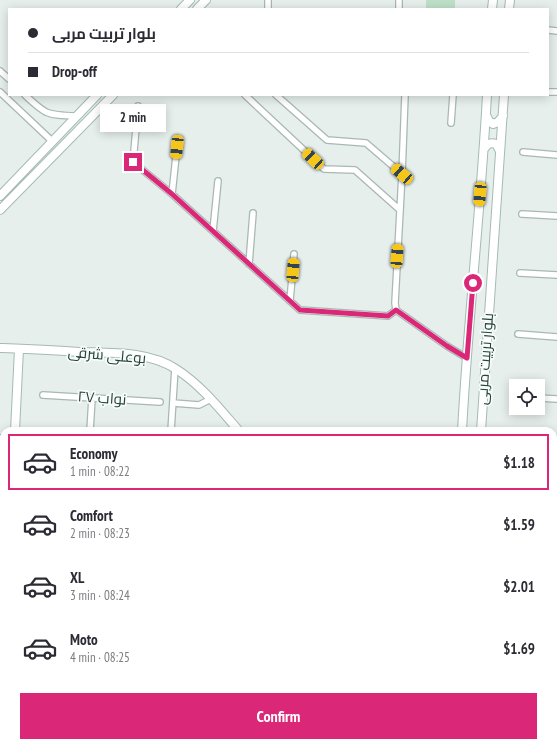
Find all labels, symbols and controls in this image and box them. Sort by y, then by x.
text: بلوار تربیت مربی [52,24,156,43]
text: Drop-off [52,62,97,81]
callout: 2 min [100,104,166,132]
text: 2 min [120,109,146,126]
car [170,134,184,160]
car [300,146,326,172]
route end [124,153,142,171]
car [389,162,415,186]
car [473,182,487,206]
car [390,244,404,268]
car [286,258,300,282]
route start [464,274,482,292]
street label: بلوار تربیت مربی [472,312,498,406]
street label: بوعلی شرقی [67,342,147,368]
map controls [509,379,545,415]
button: locate [509,379,545,415]
street label: نواب ۲۷ [77,386,127,409]
icon: car [22,444,58,480]
text: Economy [70,444,118,463]
text: $1.18 [503,453,535,472]
text: 1 min · 08:22 [70,463,130,480]
icon: car [22,506,58,542]
text: Comfort [70,506,113,525]
text: $1.59 [503,515,535,534]
text: 2 min · 08:23 [70,525,130,542]
icon: car [22,568,58,604]
text: XL [70,568,84,587]
text: $2.01 [503,577,535,596]
text: 3 min · 08:24 [70,587,130,604]
icon: car [22,630,58,666]
text: Moto [70,630,98,649]
text: $1.69 [503,639,535,658]
text: 4 min · 08:25 [70,649,130,666]
button: Confirm [20,693,537,739]

